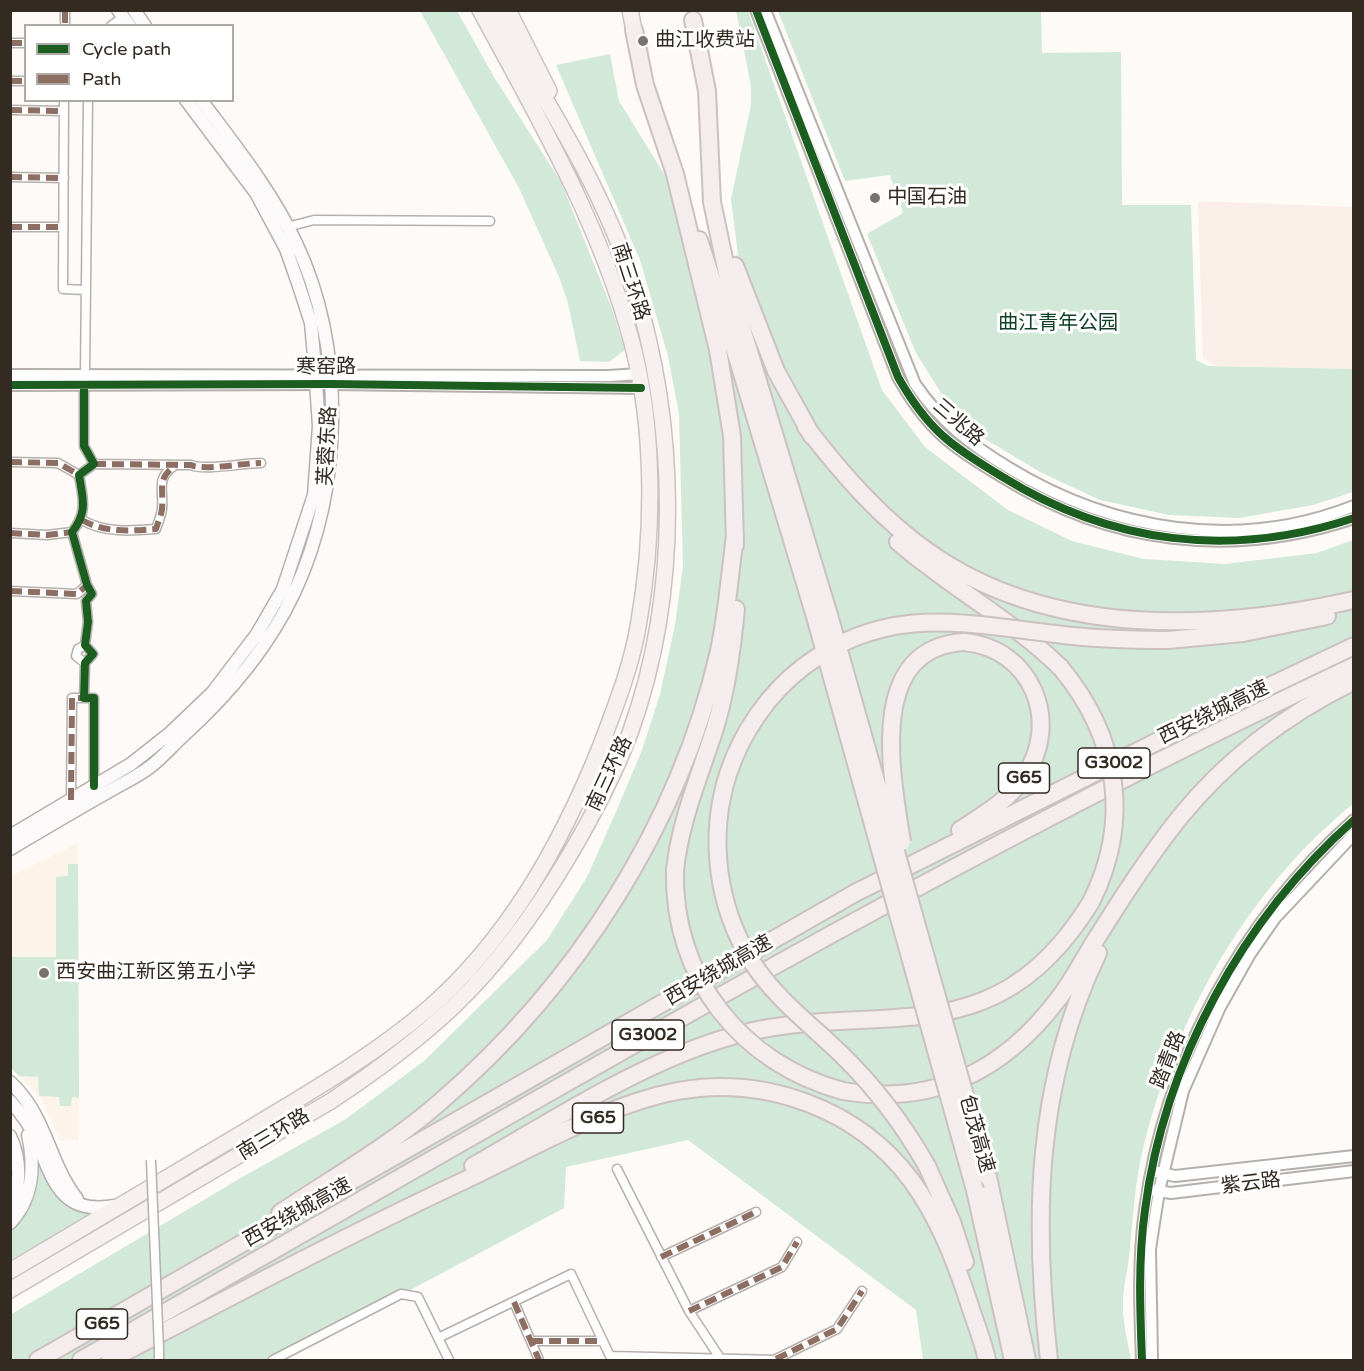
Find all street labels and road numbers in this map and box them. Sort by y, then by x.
street label: 南三环路 [606,240,654,324]
street label: 寒窑路 [296,356,356,380]
street label: 三兆路 [927,394,989,452]
street label: 芙蓉东路 [314,405,342,487]
street label: 西安绕城高速 [1155,676,1273,750]
street label: 南三环路 [582,733,638,815]
road number: G3002 [1078,748,1150,778]
road number: G65 [998,763,1050,793]
street label: 西安绕城高速 [661,931,777,1011]
road number: G3002 [612,1020,684,1050]
street label: 踏青路 [1147,1028,1191,1092]
street label: 包茂高速 [953,1092,999,1176]
road number: G65 [572,1103,624,1133]
street label: 南三环路 [234,1104,314,1166]
street label: 紫云路 [1220,1168,1282,1200]
street label: 西安绕城高速 [240,1173,356,1253]
road number: G65 [76,1309,128,1339]

